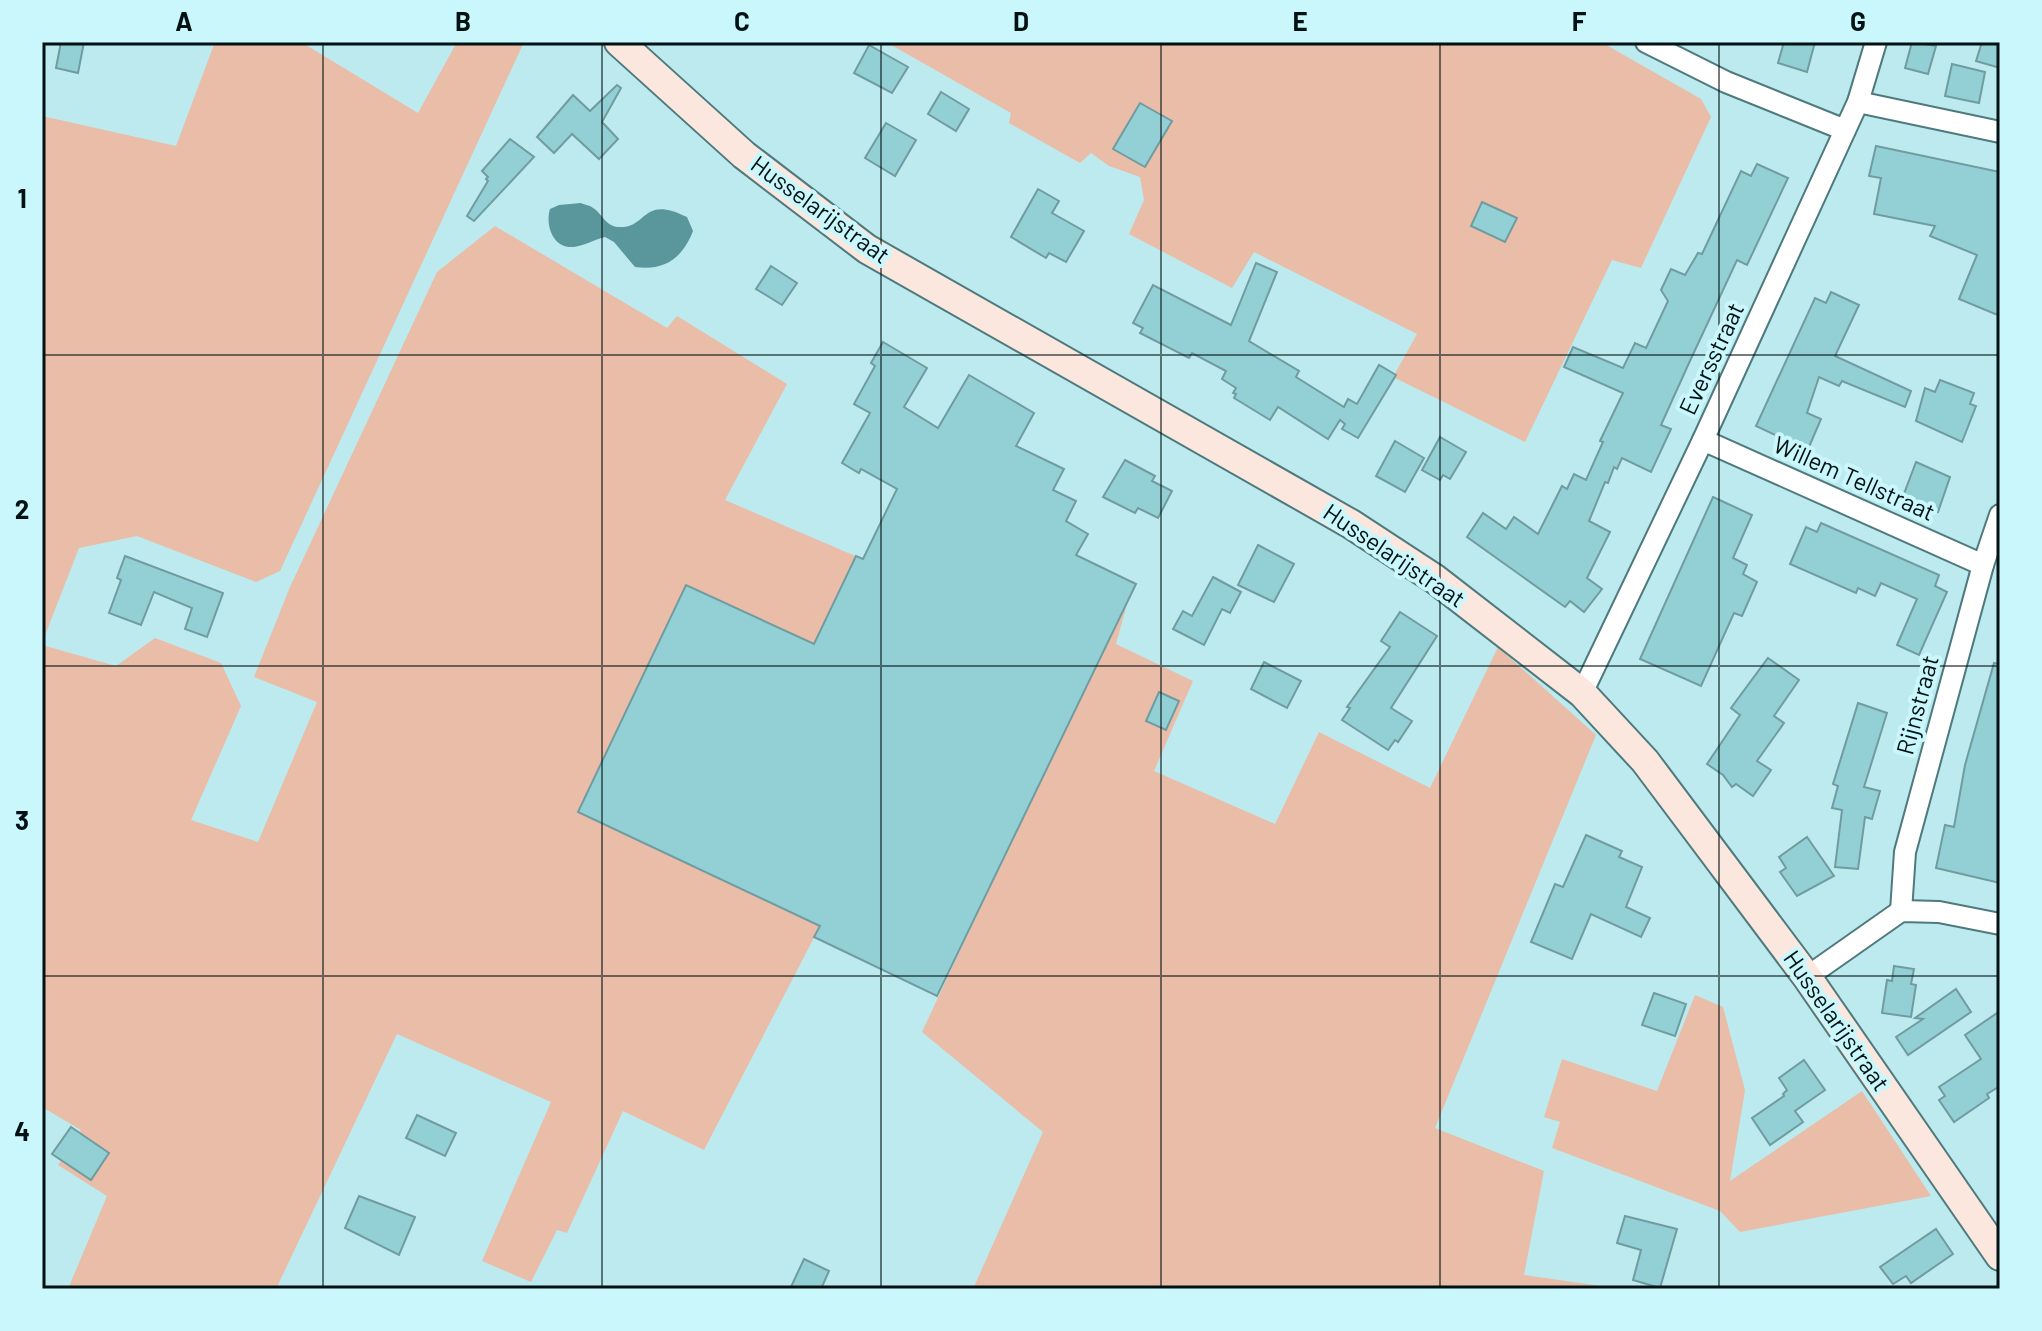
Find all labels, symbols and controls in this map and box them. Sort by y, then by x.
text: A [175,5,193,36]
text: B [455,5,471,36]
text: C [734,5,750,36]
text: D [1013,5,1029,36]
text: E [1292,5,1308,36]
text: F [1572,5,1587,36]
text: G [1850,5,1866,36]
street label: Husselarijstraat [746,149,896,269]
text: 1 [17,182,27,213]
street label: Eversstraat [1672,298,1749,419]
street label: Willem Tellstraat [1769,429,1940,526]
text: 2 [15,493,29,524]
street label: Husselarijstraat [1318,497,1471,613]
street label: Rijnstraat [1889,652,1944,758]
text: 3 [15,804,29,835]
street label: Husselarijstraat [1778,944,1896,1096]
text: 4 [14,1115,30,1146]

